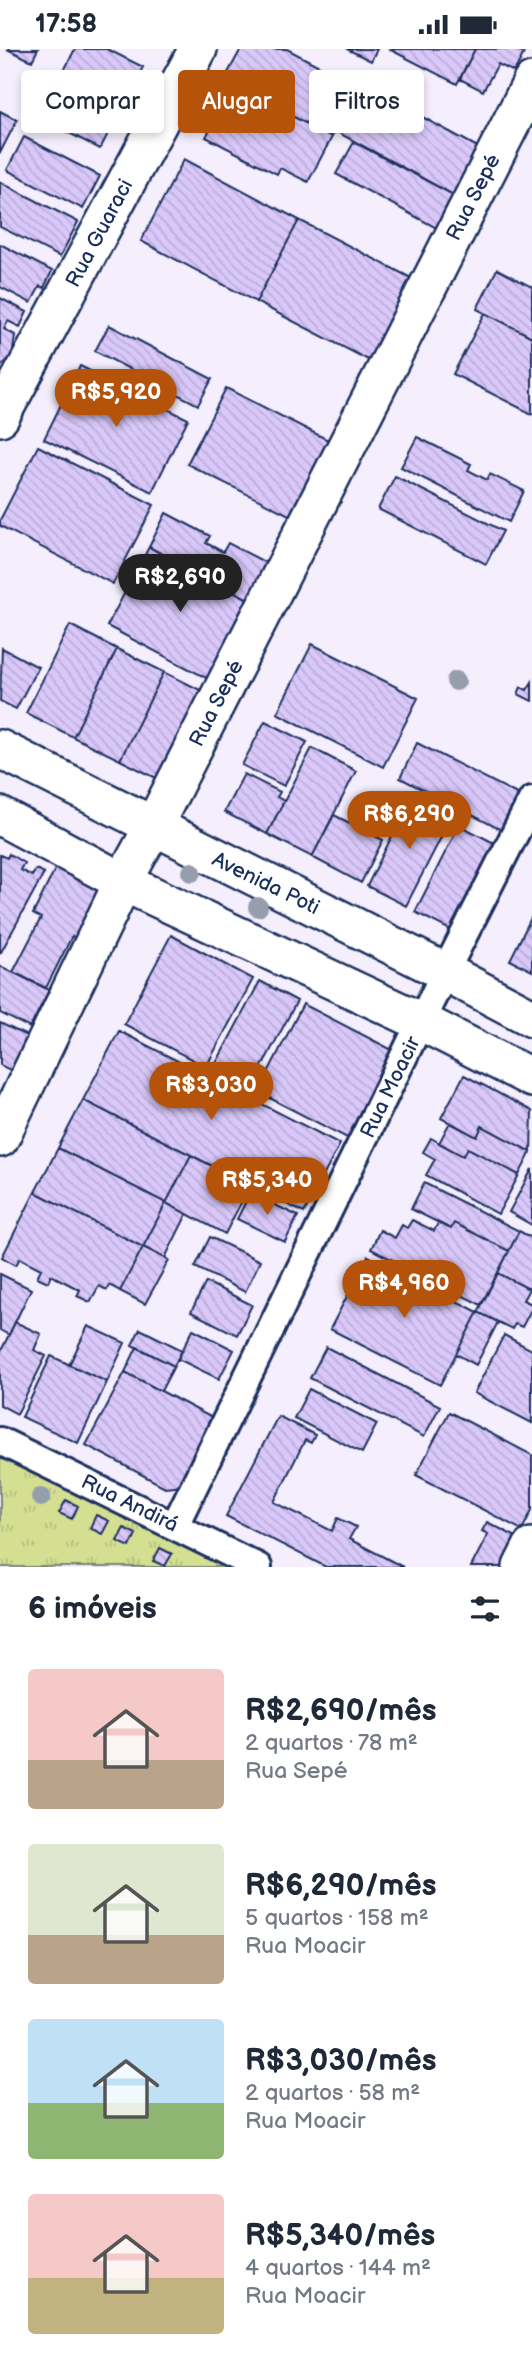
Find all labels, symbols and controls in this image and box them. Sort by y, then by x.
text: 17:58 [35,9,97,40]
chip: Comprar [21,70,164,133]
chip: Alugar [178,70,295,133]
chip: Filtros [309,70,424,133]
street label: Rua Sepé [441,149,506,245]
street label: Rua Guaraci [61,175,138,291]
pin: R$5,920 [51,369,181,429]
text: R$5,920 [71,378,161,406]
pin: R$2,690 [115,554,245,614]
text: R$2,690 [134,563,226,591]
street label: Rua Sepé [184,655,249,751]
pin: R$6,290 [344,791,474,851]
text: R$6,290 [363,800,455,828]
street label: Avenida Poti [208,847,324,920]
street label: Rua Moacir [355,1032,426,1142]
pin: R$3,030 [146,1063,276,1122]
text: R$3,030 [165,1071,257,1099]
pin: R$5,340 [202,1157,332,1217]
text: R$5,340 [222,1166,312,1194]
pin: R$4,960 [339,1261,469,1320]
text: R$4,960 [358,1269,450,1297]
street label: Rua Andirá [77,1469,182,1538]
icon: filters [466,1590,504,1628]
text: 6 imóveis [28,1591,157,1627]
text: R$2,690/mês [245,1693,436,1729]
icon: home [84,1697,168,1781]
text: 2 quartos · 78 m² [245,1729,418,1757]
text: Rua Sepé [245,1757,348,1785]
text: R$6,290/mês [245,1868,436,1904]
icon: home [84,1872,168,1956]
text: 5 quartos · 158 m² [245,1904,429,1932]
text: Rua Moacir [245,1932,365,1960]
text: R$3,030/mês [245,2043,436,2079]
icon: home [84,2047,168,2131]
text: 2 quartos · 58 m² [245,2079,420,2107]
text: Rua Moacir [245,2107,365,2135]
text: R$5,340/mês [245,2218,435,2254]
icon: home [84,2222,168,2306]
text: 4 quartos · 144 m² [245,2254,431,2282]
text: Rua Moacir [245,2282,365,2310]

